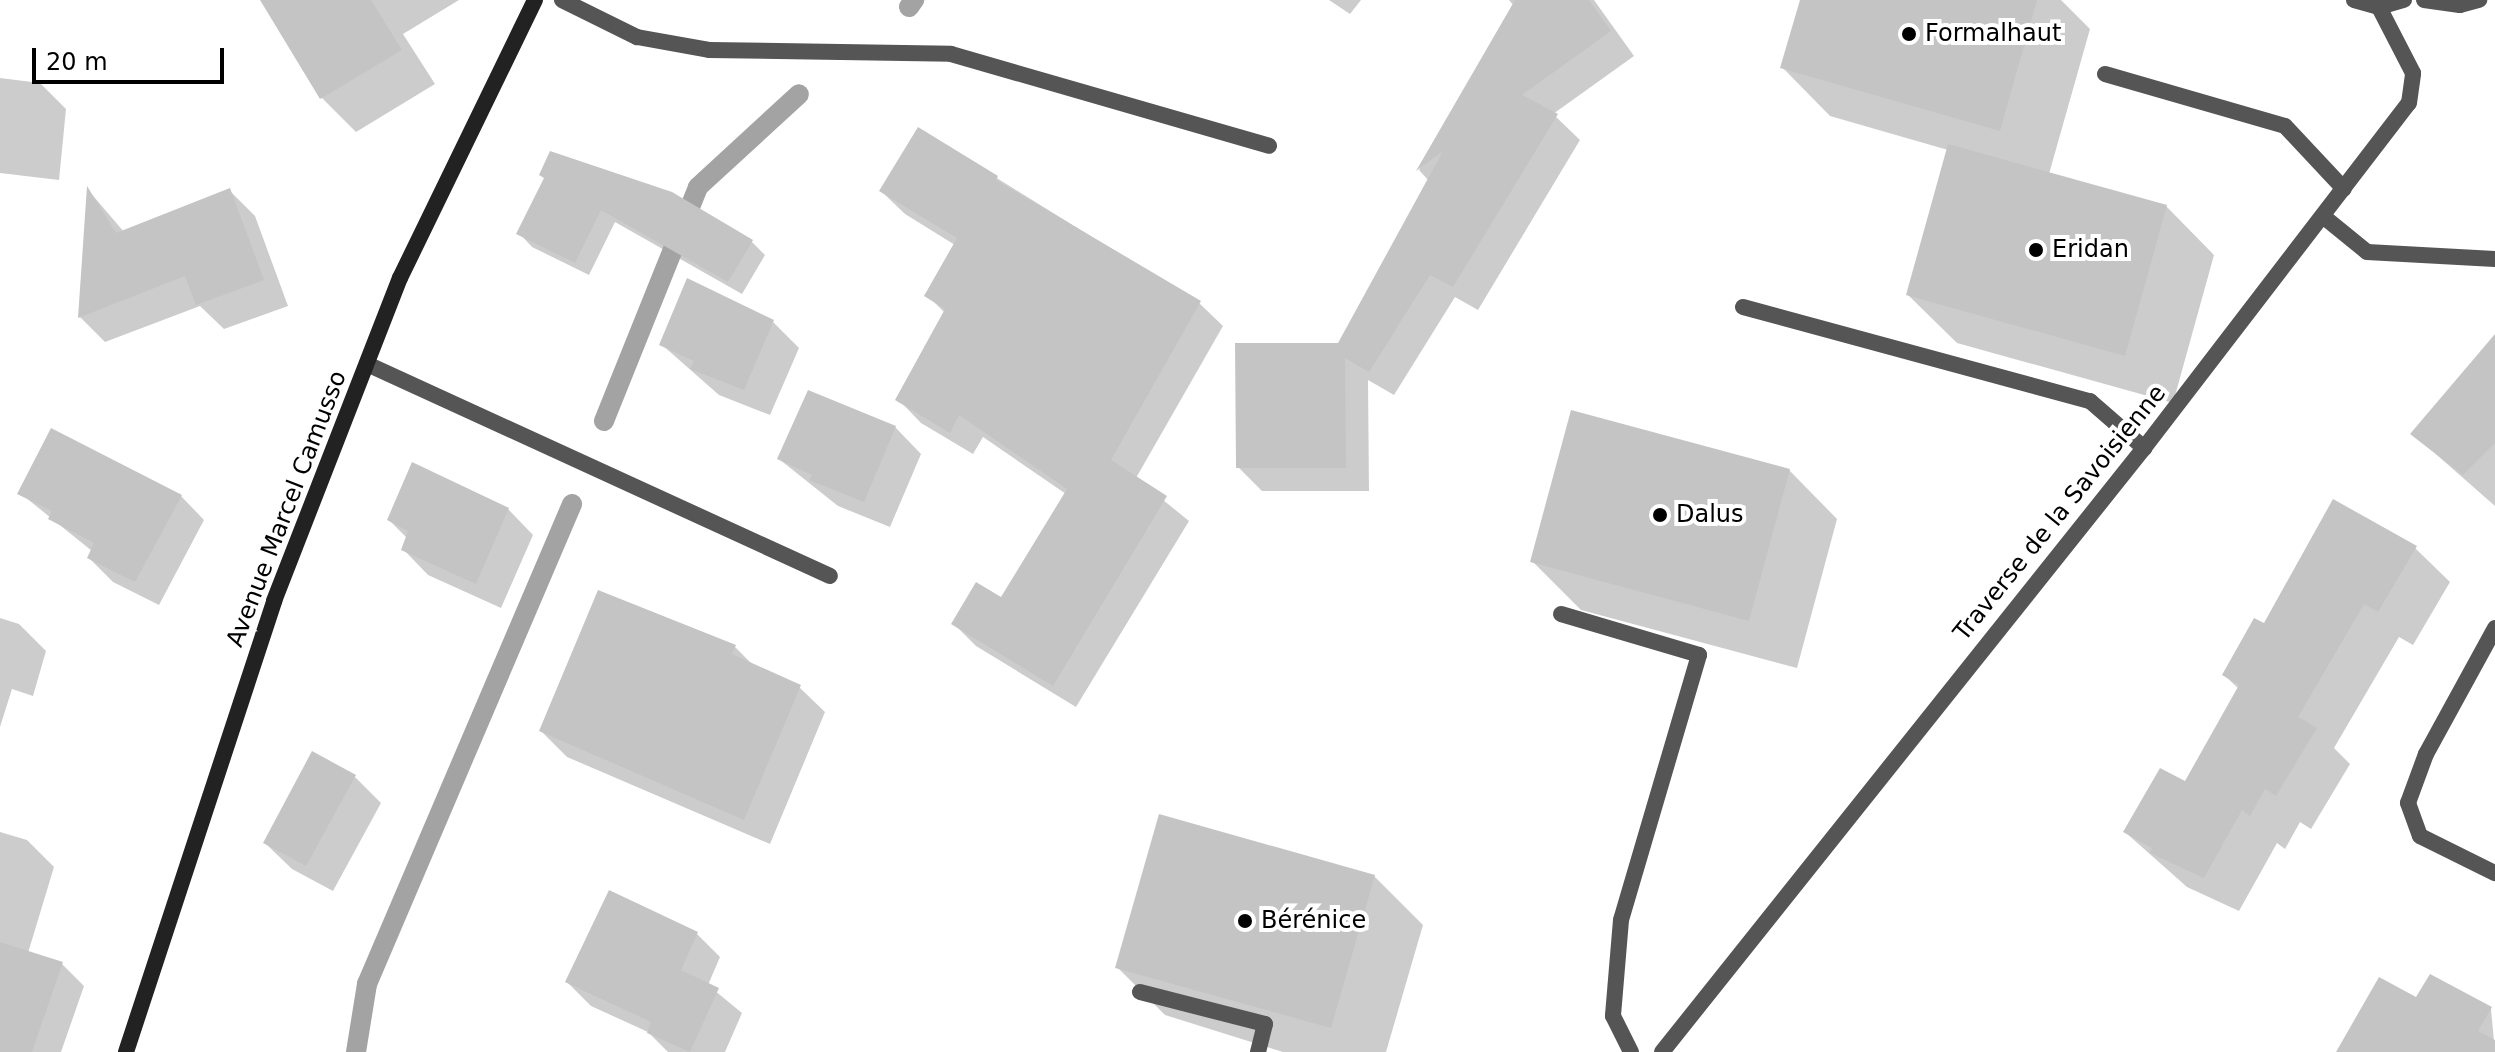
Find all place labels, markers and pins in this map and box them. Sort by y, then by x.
place label: Formalhaut [1925,20,2061,48]
marker: Formalhaut [1900,25,1918,43]
place label: Eridan [2052,236,2129,264]
marker: Eridan [2027,241,2045,259]
place label: Dalus [1676,501,1744,529]
marker: Dalus [1651,506,1669,524]
place label: Bérénice [1261,907,1366,935]
marker: Bérénice [1236,912,1254,930]

